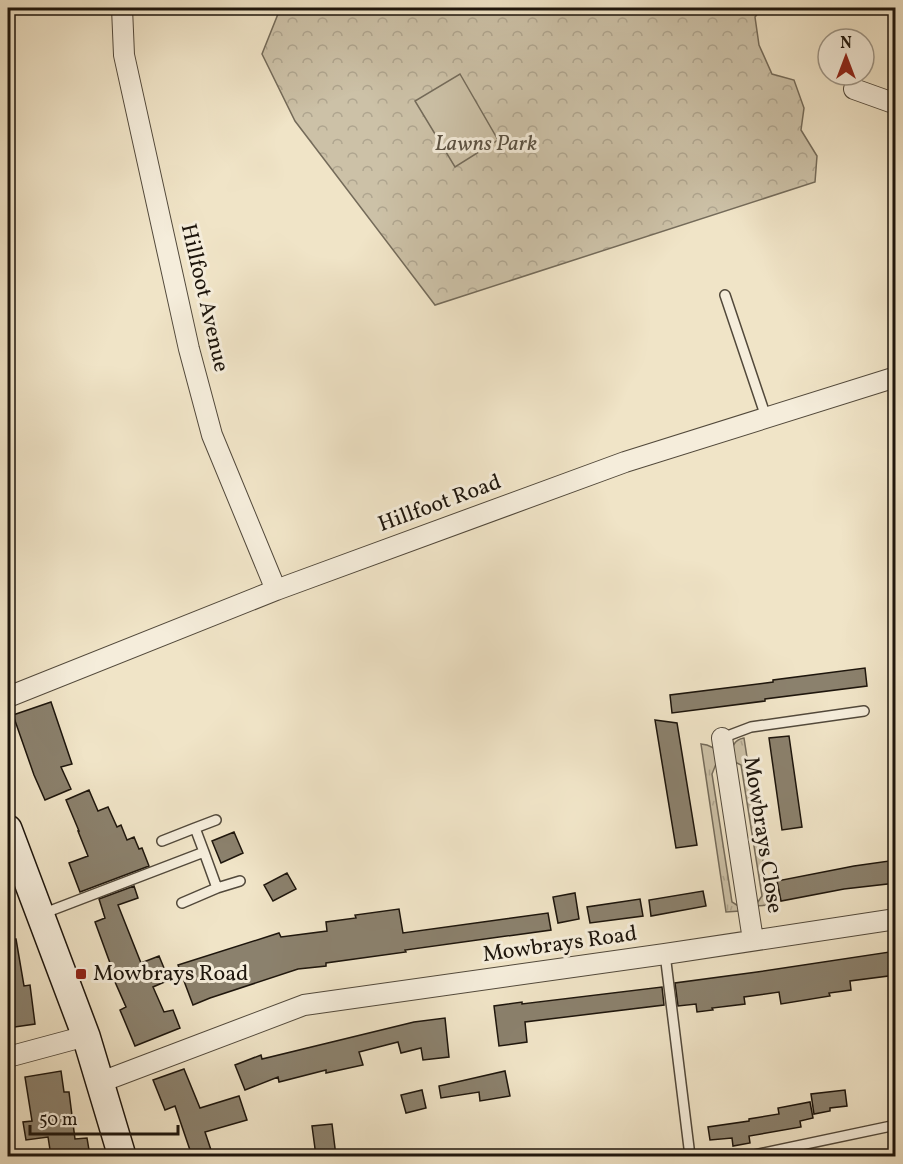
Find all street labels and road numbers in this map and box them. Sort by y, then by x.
street label: Hillfoot Avenue [172,221,236,375]
street label: Hillfoot Road [374,467,506,541]
street label: Mowbrays Close [734,754,790,916]
street label: Mowbrays Road [481,919,639,971]

